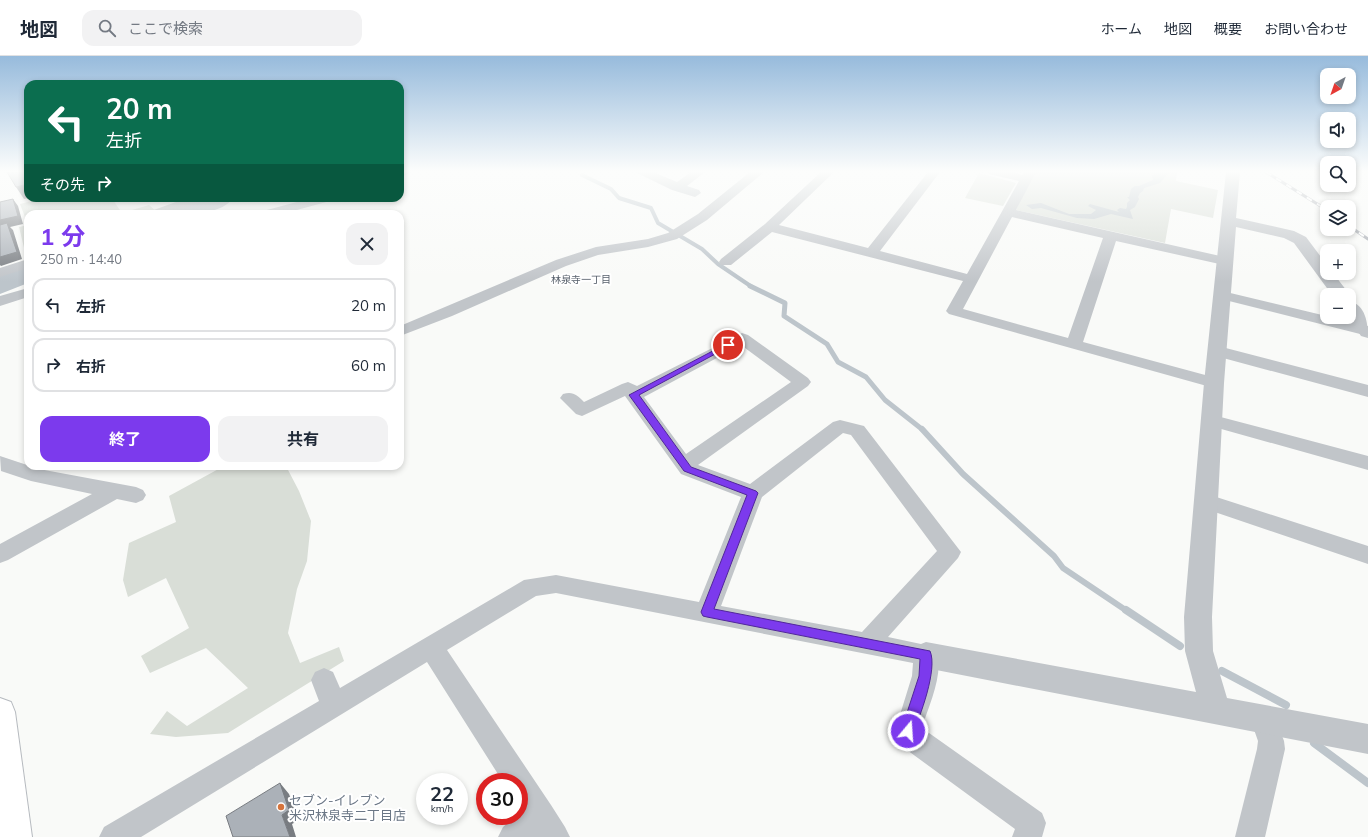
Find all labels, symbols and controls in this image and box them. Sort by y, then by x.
search box [82,10,362,46]
text: 地図 [20,17,58,41]
icon: search [96,17,118,39]
text: ここで検索 [128,19,203,38]
text: ホーム [1100,20,1142,38]
text: 地図 [1164,20,1192,38]
text: 概要 [1214,20,1242,38]
text: お問い合わせ [1264,20,1348,38]
north arrow [1320,68,1356,104]
map controls [1320,68,1356,324]
text: 20 m [106,91,172,126]
icon: left [40,96,92,148]
button: sound [1320,112,1356,148]
text: 左折 [106,129,142,152]
button: search [1320,156,1356,192]
icon: right [93,172,115,194]
text: その先 [40,175,85,194]
button: layers [1320,200,1356,236]
text: 1 分 [40,221,85,251]
button: close [346,223,388,265]
button: + [1320,244,1356,280]
text: 250 m · 14:40 [40,251,122,267]
district label: 林泉寺一丁目 [551,273,611,286]
button: − [1320,288,1356,324]
icon: left [42,294,64,316]
text: 20 m [351,296,386,315]
text: 左折 [76,297,106,316]
pin [711,328,745,362]
icon: arrive [717,334,739,356]
icon: right [42,354,64,376]
text: 60 m [351,356,386,375]
text: 右折 [76,357,106,376]
button: 終了 [40,416,210,462]
button: 共有 [218,416,388,462]
position arrow [887,710,929,752]
speed limit sign: 30 [476,773,528,825]
text: 22 [430,781,454,806]
place label: セブン-イレブン 米沢林泉寺二丁目店 [289,792,406,823]
marker: セブン-イレブン 米沢林泉寺二丁目店 [276,802,286,812]
text: km/h [431,802,453,815]

